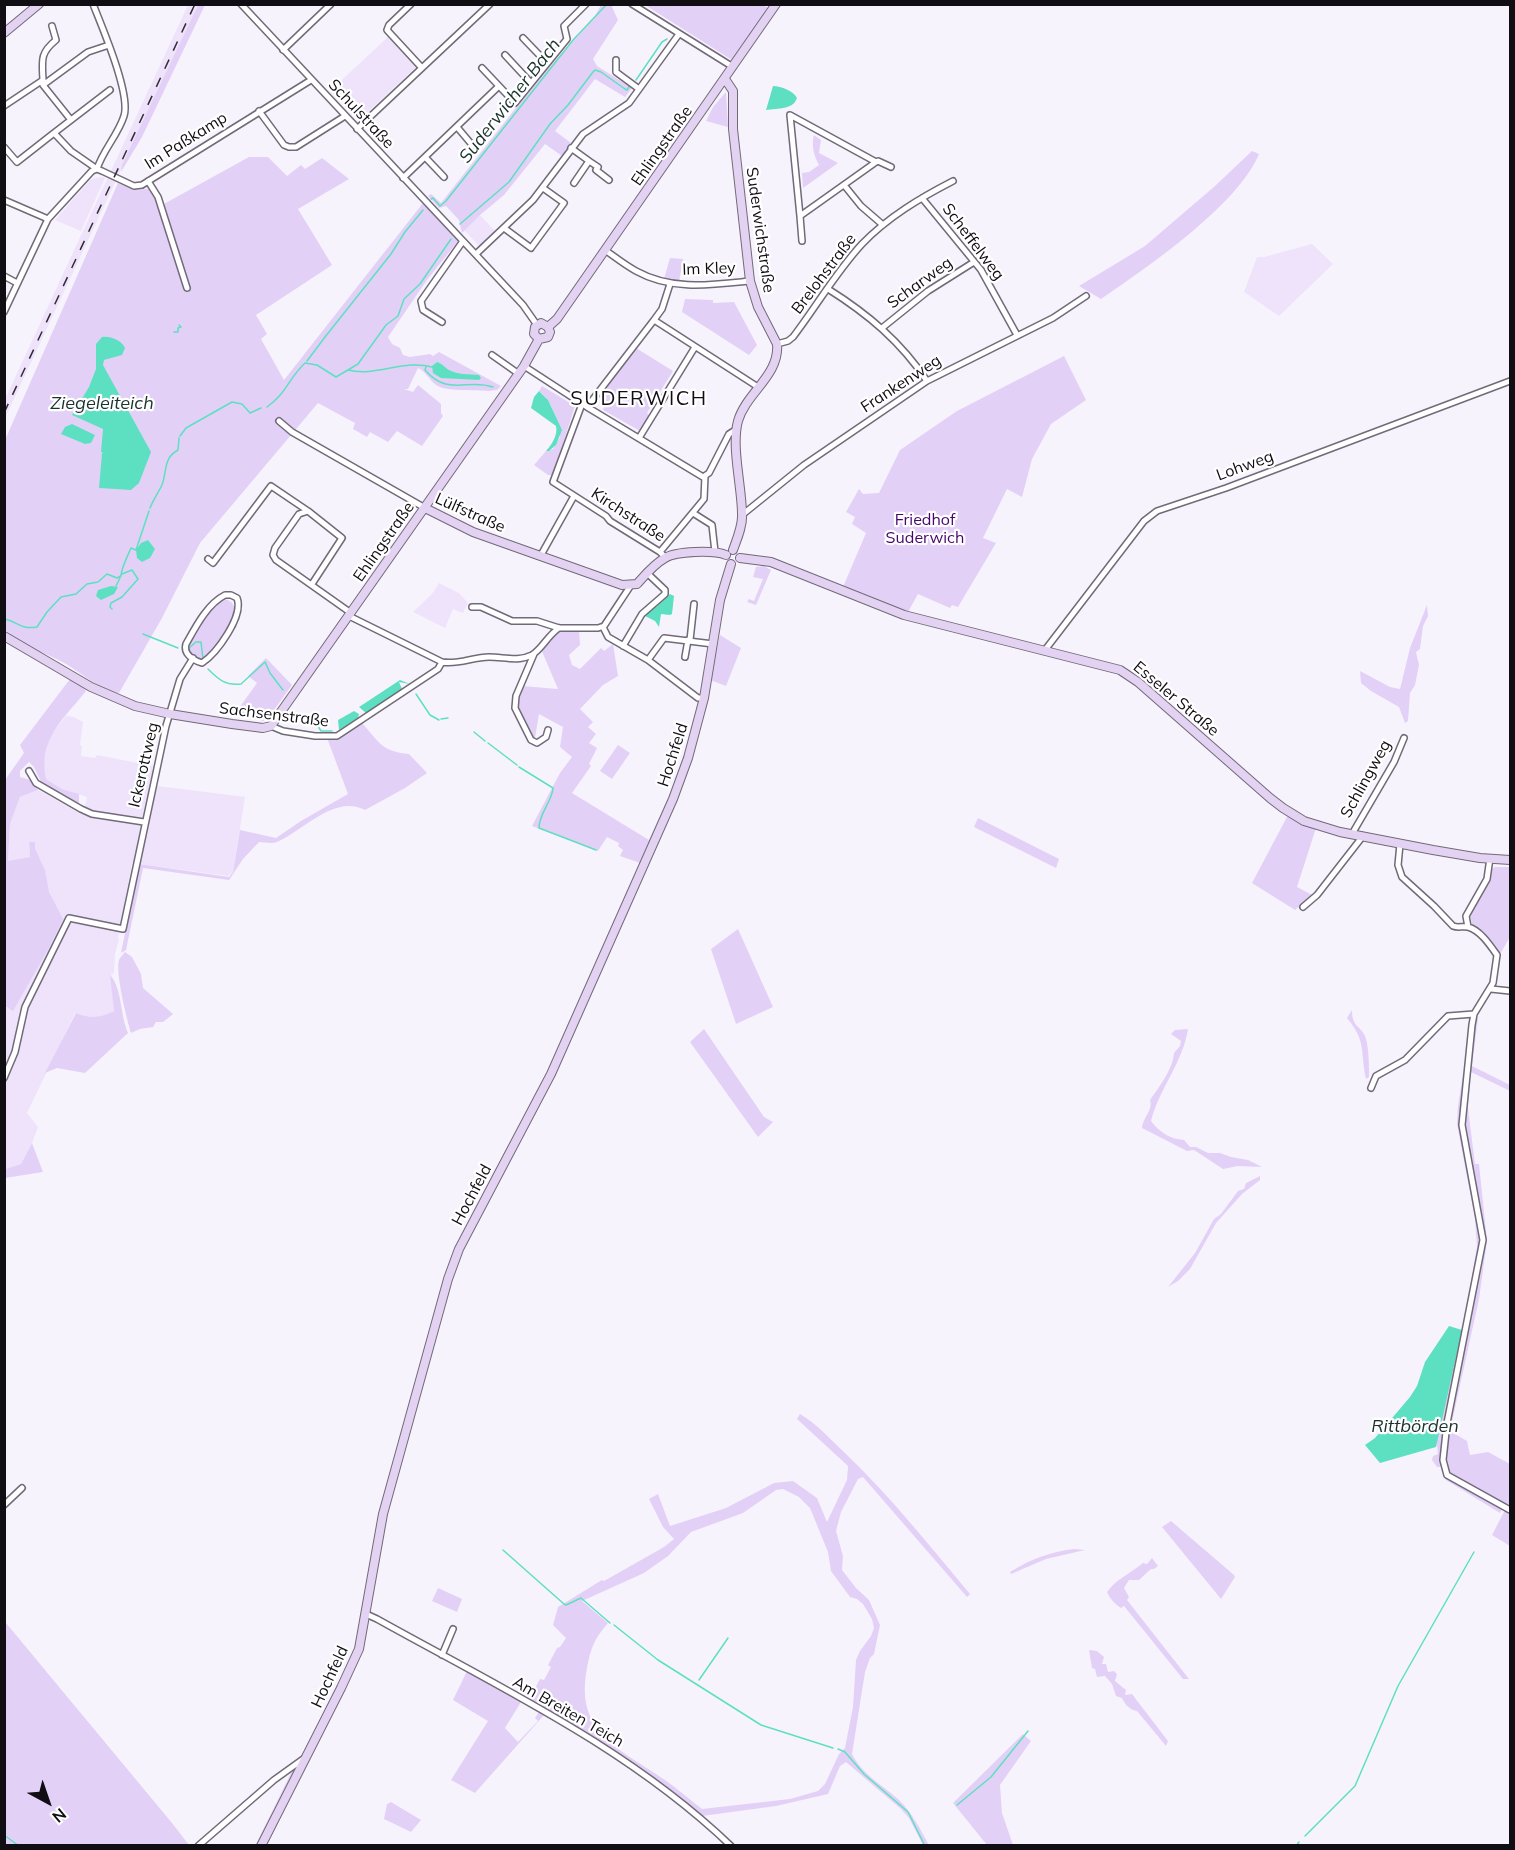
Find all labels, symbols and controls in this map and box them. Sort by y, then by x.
water label: Suderwicher Bach [455,34,565,168]
street label: Schulstraße [324,75,398,153]
street label: Ehlingstraße [627,102,697,190]
street label: Im Paßkamp [141,108,231,174]
street label: Suderwichstraße [742,166,778,294]
street label: Scheffelweg [938,200,1008,284]
street label: Brelohstraße [788,230,860,318]
street label: Scharweg [884,253,956,313]
street label: Im Kley [682,258,736,280]
street label: Frankenweg [857,351,945,417]
district label: SUDERWICH [570,387,708,411]
water label: Ziegeleiteich [50,393,154,415]
street label: Lohweg [1214,447,1276,485]
street label: Kirchstraße [587,484,669,546]
street label: Lülfstraße [432,489,508,537]
street label: Ehlingstraße [349,498,419,586]
park label: Friedhof Suderwich [886,510,964,548]
street label: Esseler Straße [1129,658,1223,740]
street label: Sachsenstraße [218,699,330,731]
street label: Ickerottweg [125,721,163,809]
street label: Hochfeld [654,721,692,789]
street label: Schlingweg [1337,737,1395,821]
street label: Hochfeld [448,1161,496,1229]
water label: Rittbörden [1371,1416,1459,1438]
street label: Hochfeld [307,1643,353,1711]
street label: Am Breiten Teich [509,1672,627,1752]
north arrow [18,1772,78,1832]
text: N [49,1804,71,1827]

